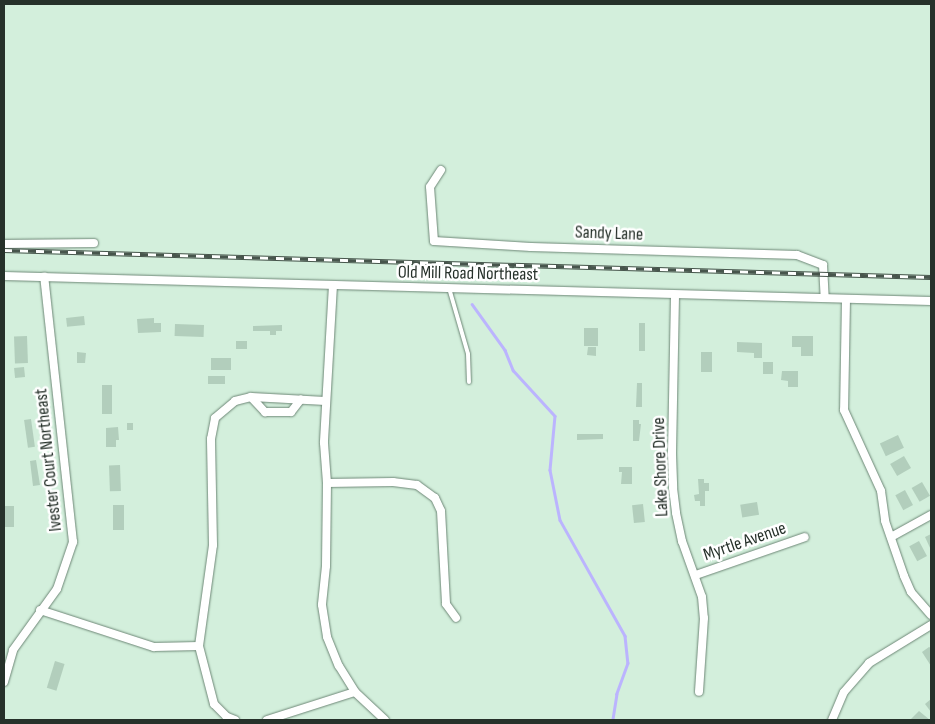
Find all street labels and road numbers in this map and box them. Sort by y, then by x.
street label: Sandy Lane [575,222,643,246]
street label: Old Mill Road Northeast [398,262,538,286]
street label: Ivester Court Northeast [31,388,67,532]
street label: Lake Shore Drive [648,417,674,517]
street label: Myrtle Avenue [701,518,789,566]

